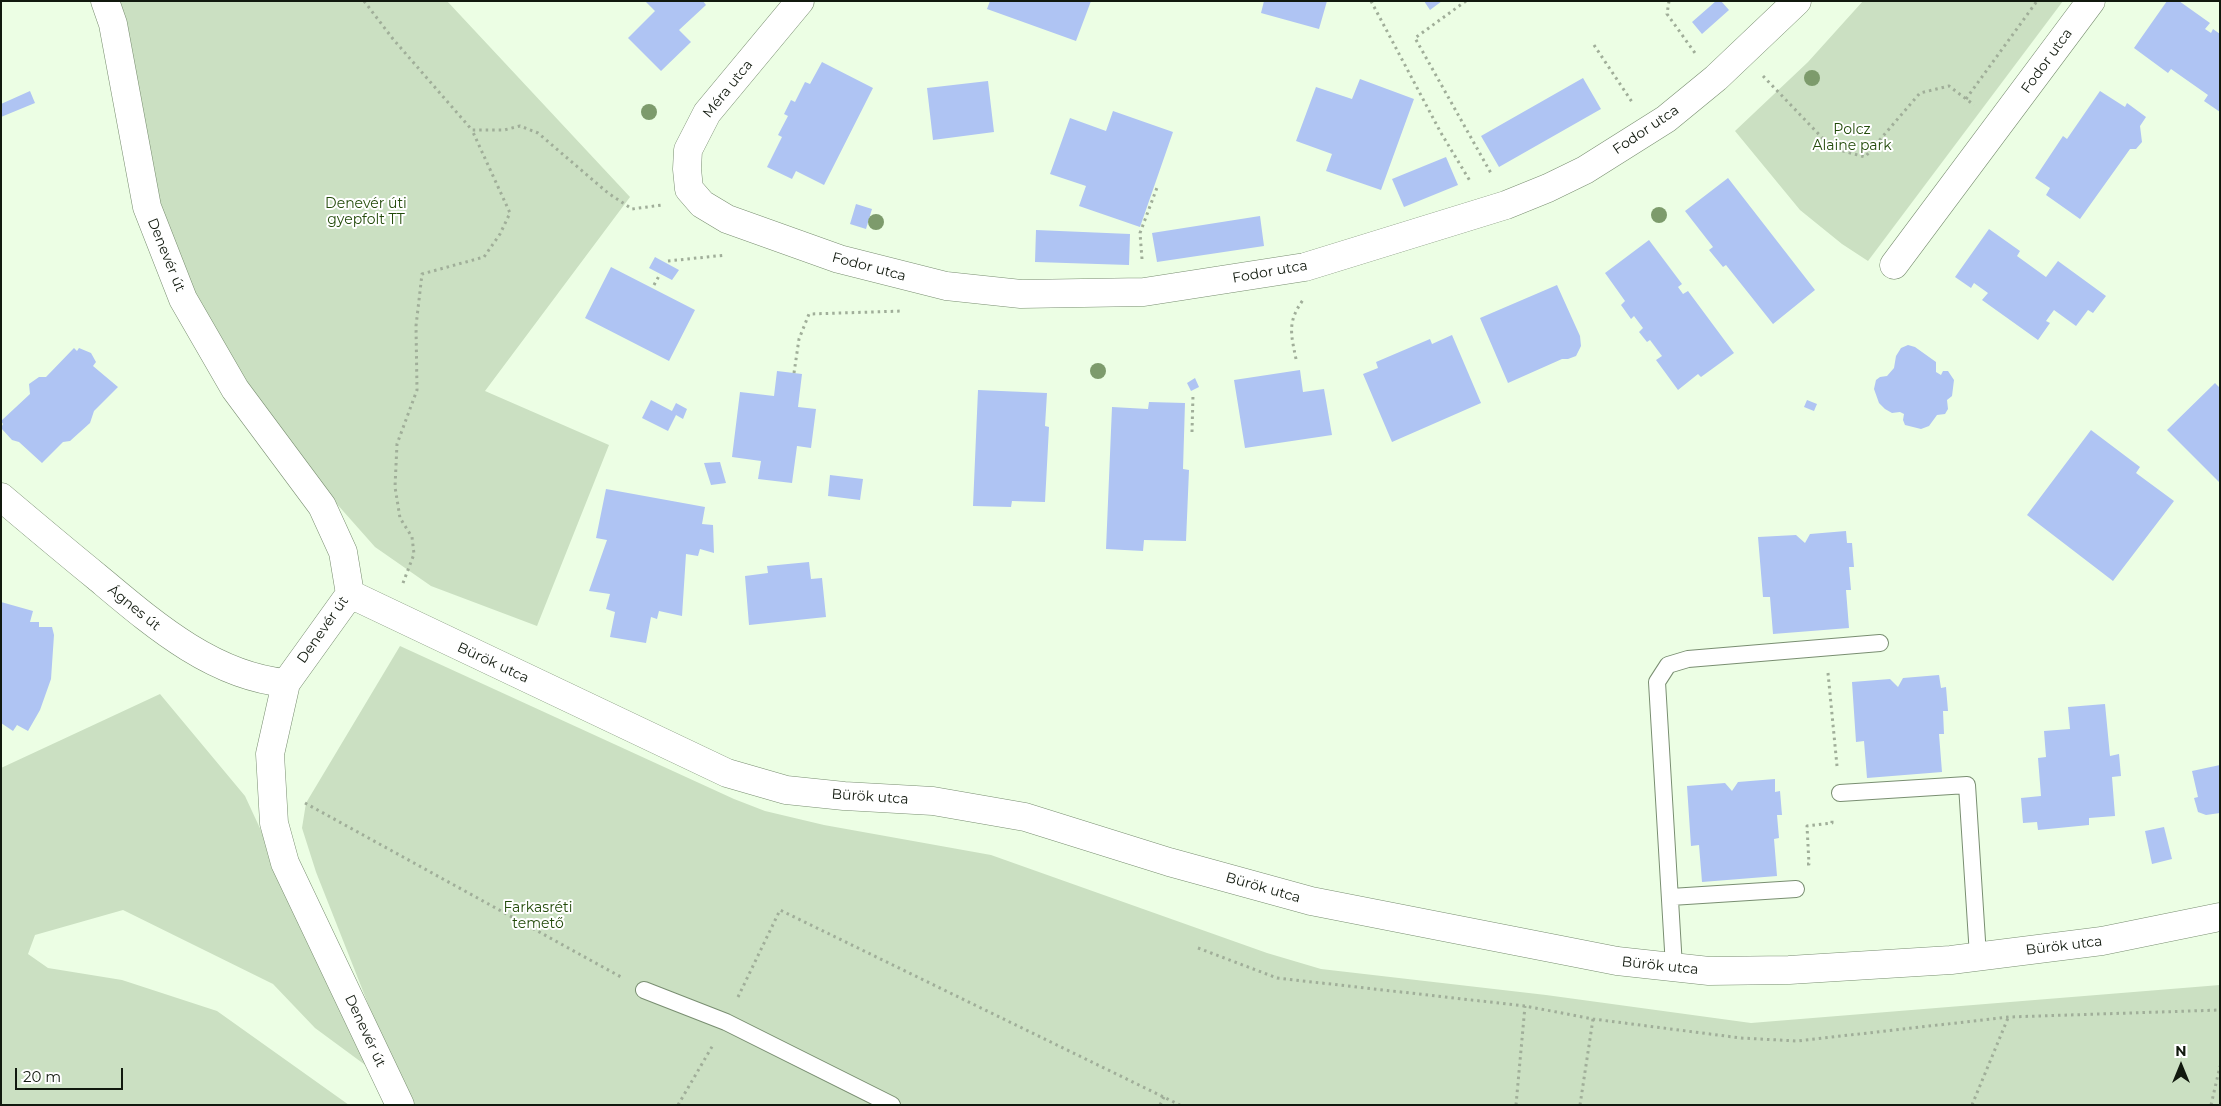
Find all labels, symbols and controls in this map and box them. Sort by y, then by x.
street label: Fodor utca [2018,25,2076,97]
street label: Méra utca [700,57,756,121]
street label: Fodor utca [1610,102,1682,158]
park label: Polcz Alaine park [1812,122,1892,154]
park label: Denevér úti gyepfolt TT [325,196,407,228]
street label: Denevér út [144,216,188,294]
street label: Fodor utca [830,249,908,285]
street label: Fodor utca [1231,257,1309,287]
street label: Ágnes út [104,582,164,634]
street label: Denevér út [294,593,352,667]
street label: Bürök utca [454,639,532,687]
street label: Bürök utca [831,786,909,808]
street label: Bürök utca [1224,869,1302,907]
park label: Farkasréti temető [504,900,572,932]
street label: Bürök utca [2025,933,2103,959]
street label: Bürök utca [1621,954,1699,978]
street label: Denevér út [341,992,389,1070]
north arrow [2156,1041,2206,1091]
text: N [2175,1042,2187,1060]
scale bar [18,1058,125,1090]
text: 20 m [23,1067,61,1086]

